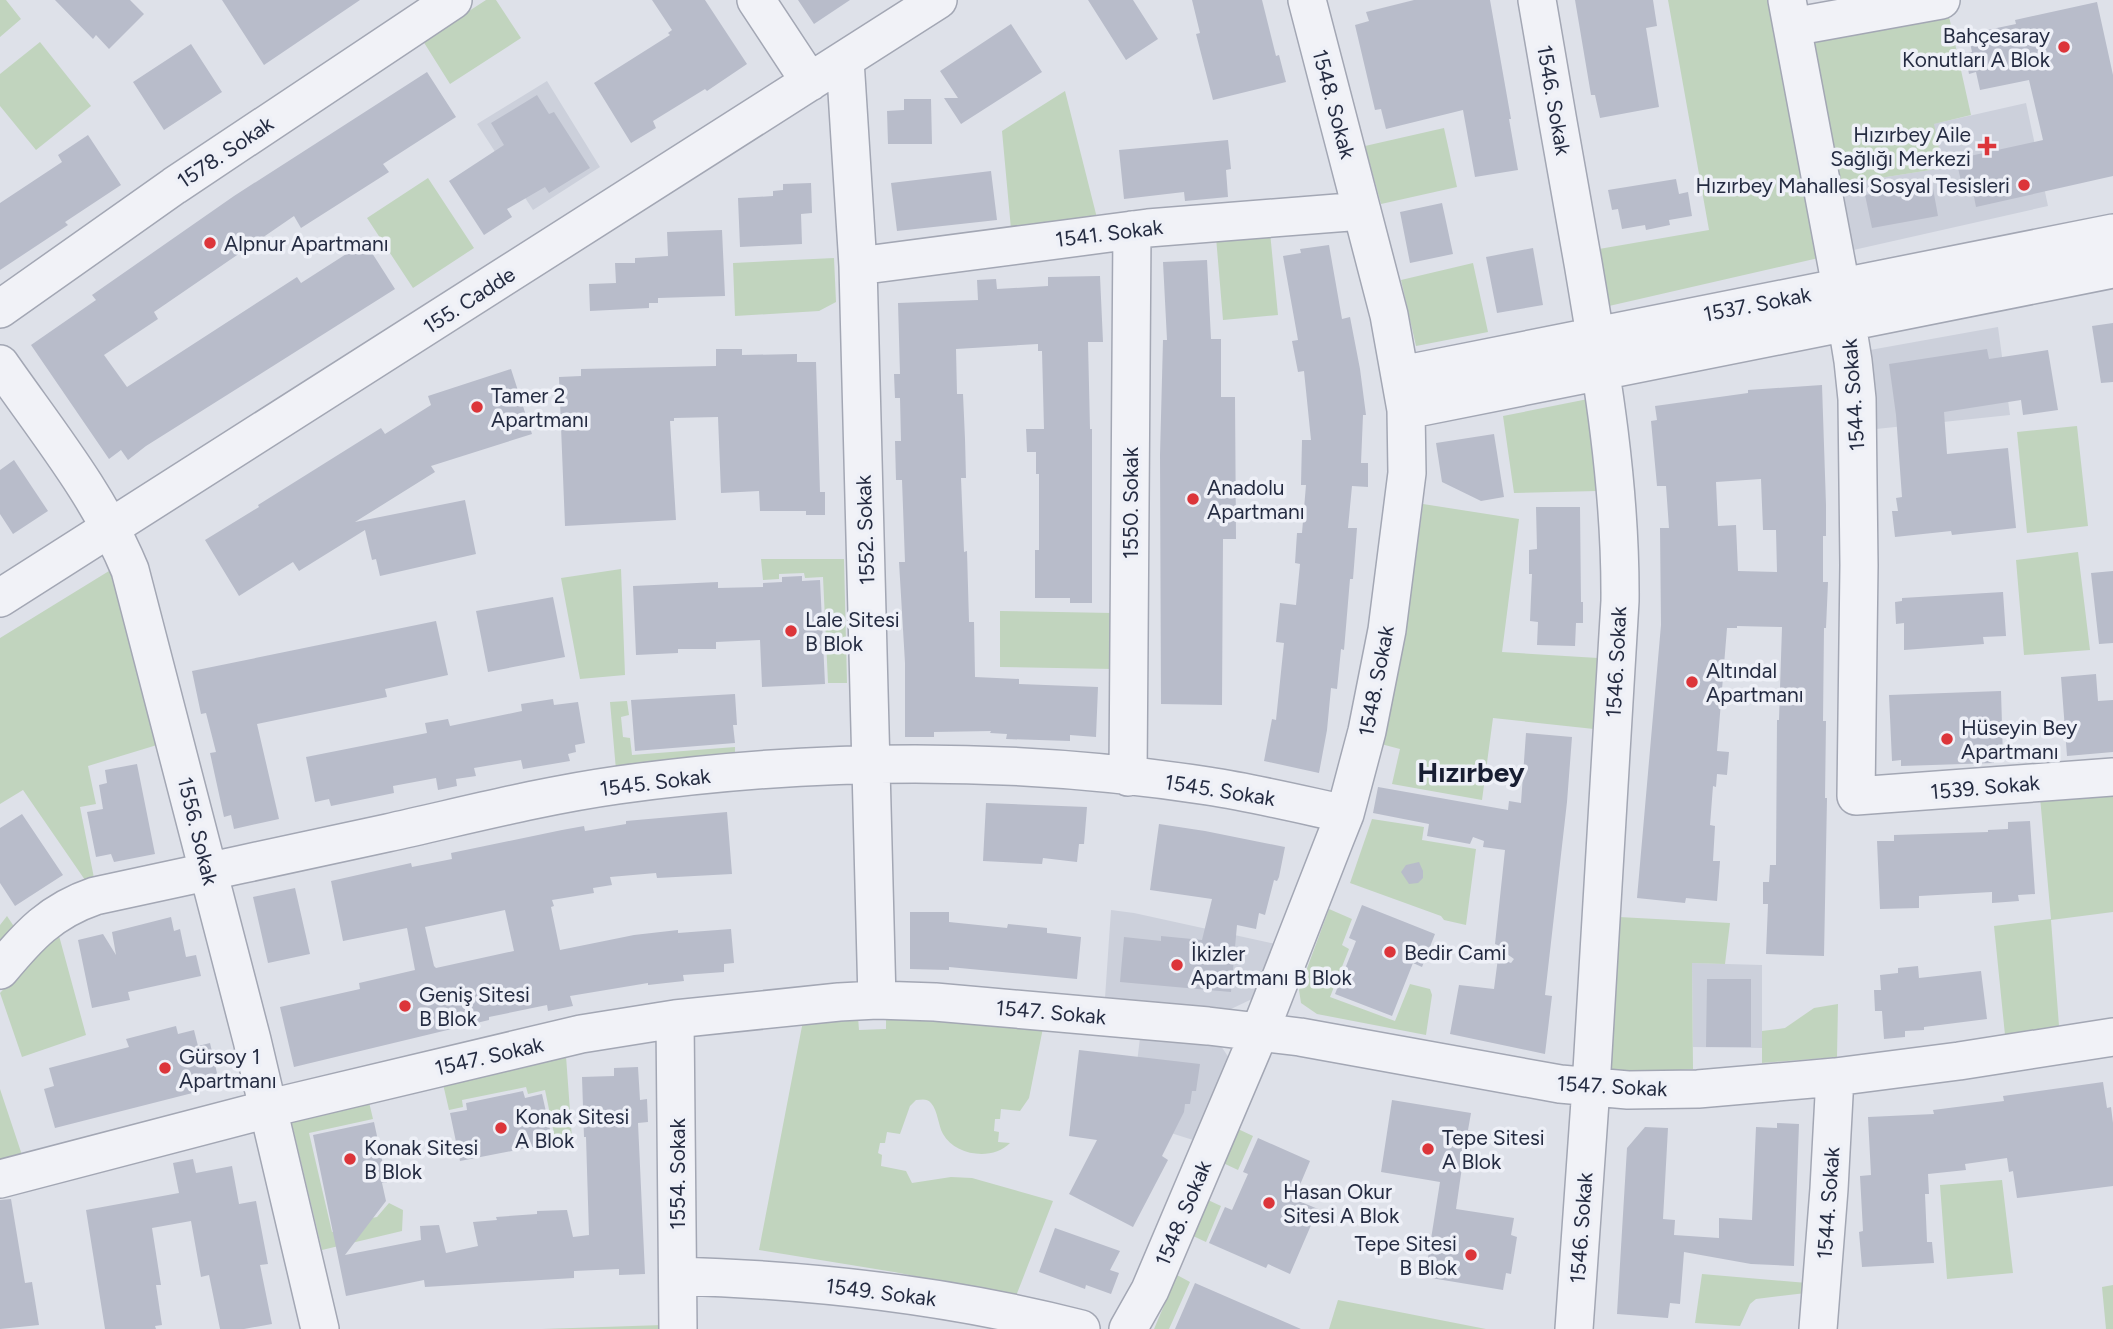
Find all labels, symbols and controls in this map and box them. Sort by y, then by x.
place label: Bahçesaray Konutları A Blok [1902,23,2051,72]
marker: Bahçesaray Konutları A Blok [2056,39,2072,55]
street label: 1546. Sokak [1532,43,1576,158]
street label: 1548. Sokak [1307,47,1361,162]
street label: 1578. Sokak [172,110,278,193]
place label: Hızırbey Aile Sağlığı Merkezi [1830,122,1971,171]
marker: Hızırbey Aile Sağlığı Merkezi [1977,136,1997,156]
place label: Hızırbey Mahallesi Sosyal Tesisleri [1695,173,2010,198]
marker: Hızırbey Mahallesi Sosyal Tesisleri [2016,177,2032,193]
street label: 1541. Sokak [1054,214,1165,252]
place label: Alpnur Apartmanı [224,231,389,256]
marker: Alpnur Apartmanı [202,235,218,251]
street label: 155. Cadde [418,261,520,339]
street label: 1537. Sokak [1701,281,1814,327]
street label: 1544. Sokak [1837,337,1869,452]
place label: Tamer 2 Apartmanı [491,383,589,432]
marker: Tamer 2 Apartmanı [469,399,485,415]
street label: 1550. Sokak [1118,446,1143,559]
street label: 1552. Sokak [851,474,879,585]
place label: Anadolu Apartmanı [1207,475,1305,524]
marker: Anadolu Apartmanı [1185,491,1201,507]
street label: 1546. Sokak [1601,605,1631,718]
place label: Lale Sitesi B Blok [805,607,900,656]
marker: Lale Sitesi B Blok [783,623,799,639]
street label: 1548. Sokak [1353,623,1399,738]
place label: Altındal Apartmanı [1706,658,1804,707]
marker: Altındal Apartmanı [1684,674,1700,690]
place label: Hüseyin Bey Apartmanı [1961,715,2077,764]
marker: Hüseyin Bey Apartmanı [1939,731,1955,747]
district label: Hızırbey [1417,755,1526,789]
street label: 1545. Sokak [598,763,713,801]
street label: 1545. Sokak [1163,769,1278,811]
street label: 1539. Sokak [1929,770,2041,804]
street label: 1556. Sokak [173,775,224,888]
place label: Bedir Cami [1404,940,1506,965]
place label: İkizler Apartmanı B Blok [1191,941,1352,990]
marker: Bedir Cami [1382,944,1398,960]
marker: İkizler Apartmanı B Blok [1169,957,1185,973]
place label: Geniş Sitesi B Blok [419,982,530,1031]
street label: 1547. Sokak [995,995,1108,1029]
marker: Geniş Sitesi B Blok [397,998,413,1014]
street label: 1547. Sokak [432,1031,546,1081]
place label: Gürsoy 1 Apartmanı [179,1044,277,1093]
marker: Gürsoy 1 Apartmanı [157,1060,173,1076]
street label: 1547. Sokak [1556,1071,1669,1101]
place label: Konak Sitesi A Blok [515,1104,629,1153]
street label: 1554. Sokak [665,1118,690,1230]
marker: Konak Sitesi A Blok [493,1120,509,1136]
place label: Tepe Sitesi A Blok [1442,1125,1545,1174]
place label: Konak Sitesi B Blok [364,1135,478,1184]
marker: Tepe Sitesi A Blok [1420,1141,1436,1157]
street label: 1544. Sokak [1812,1145,1844,1260]
marker: Konak Sitesi B Blok [342,1151,358,1167]
street label: 1548. Sokak [1150,1156,1217,1270]
street label: 1546. Sokak [1565,1171,1597,1284]
place label: Hasan Okur Sitesi A Blok [1283,1179,1400,1228]
marker: Hasan Okur Sitesi A Blok [1261,1195,1277,1211]
place label: Tepe Sitesi B Blok [1354,1231,1458,1280]
marker: Tepe Sitesi B Blok [1463,1247,1479,1263]
street label: 1549. Sokak [824,1273,938,1311]

